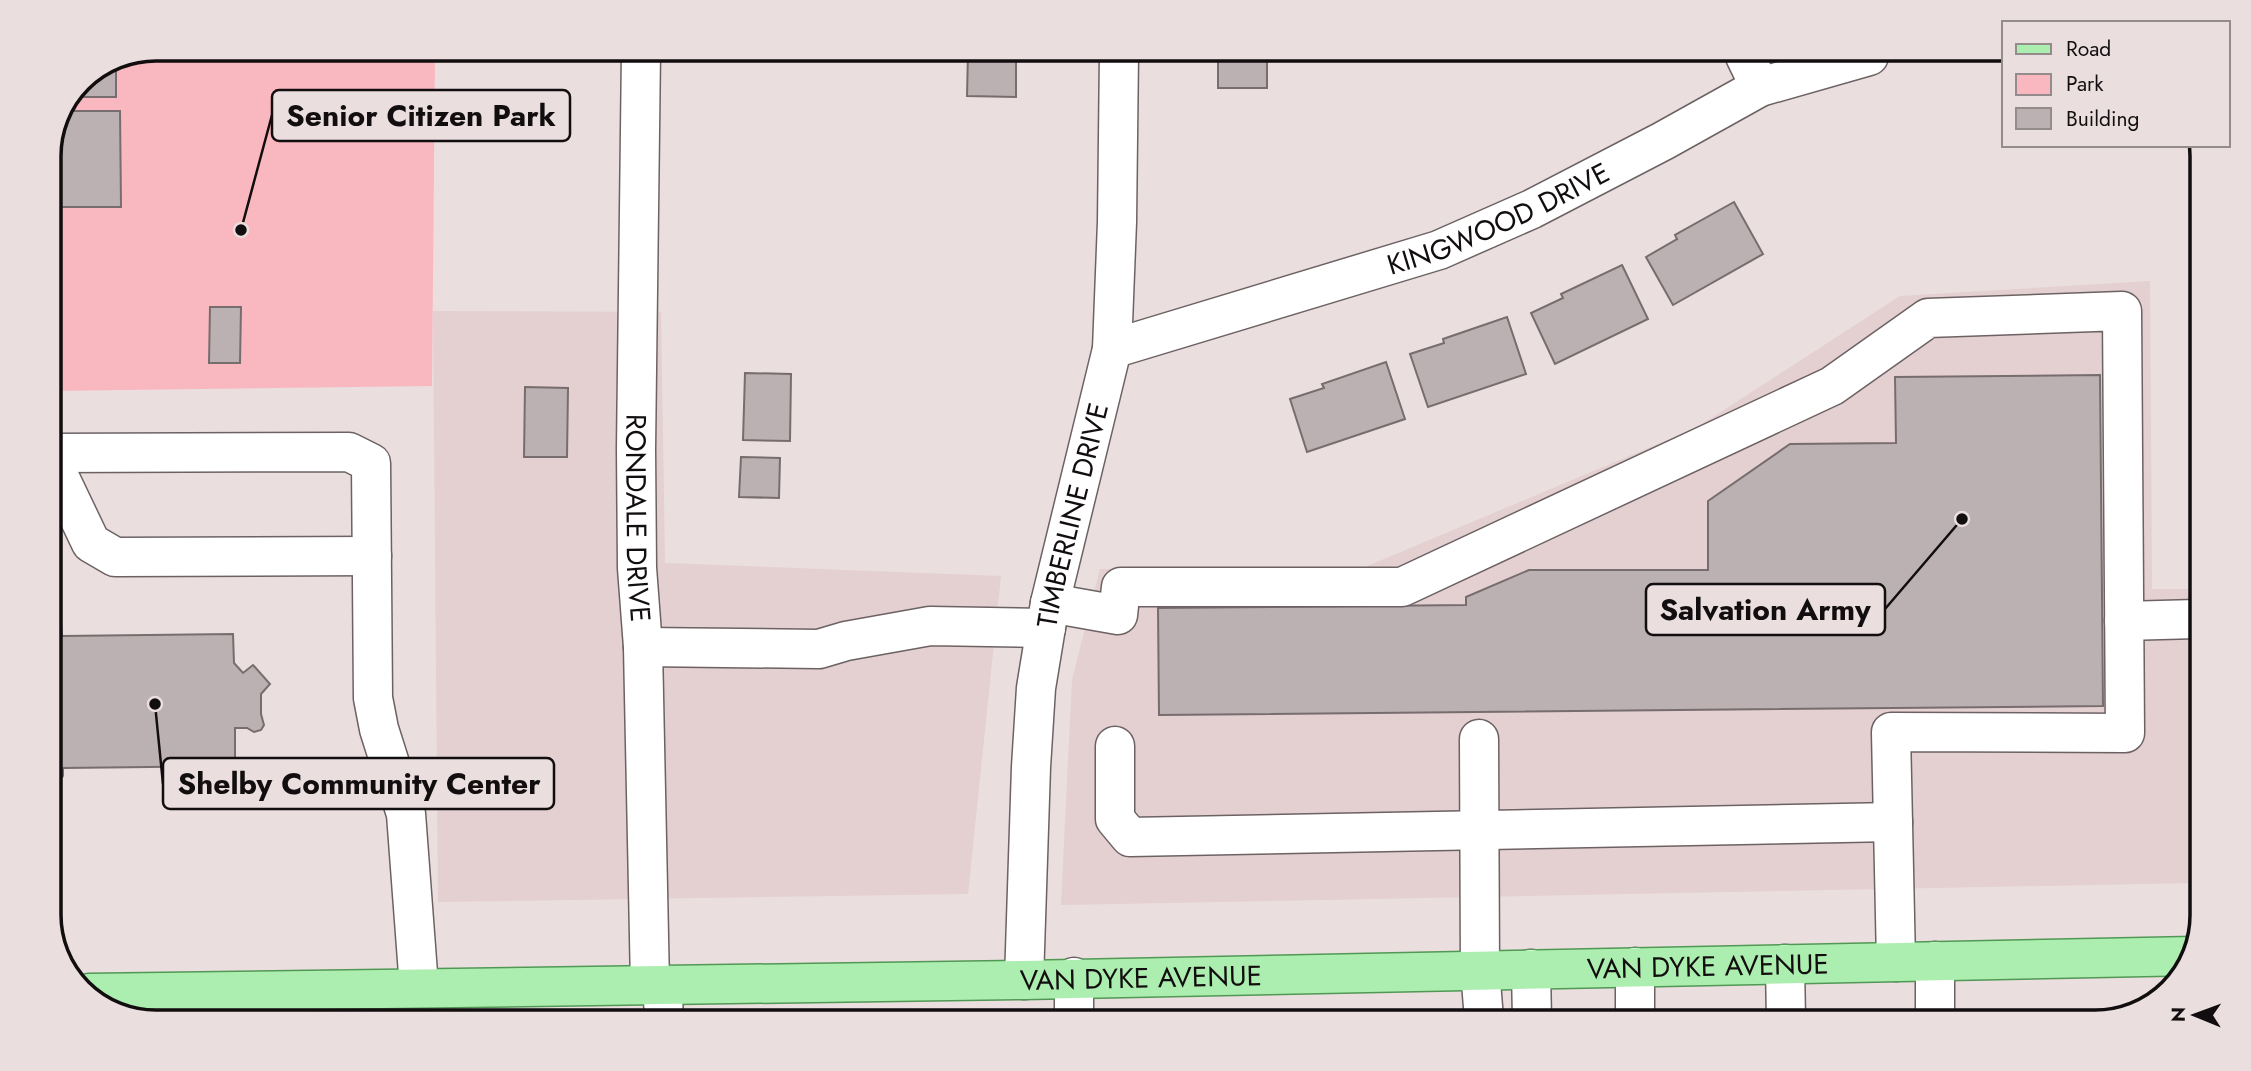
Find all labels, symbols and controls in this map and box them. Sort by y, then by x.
legend [2002,21,2230,147]
text: Road [2066,34,2111,64]
text: Park [2066,69,2104,99]
callout: Senior Citizen Park [272,90,570,141]
text: Senior Citizen Park [286,94,557,137]
text: Building [2066,104,2139,134]
street label: KINGWOOD DRIVE [1382,152,1617,285]
street label: TIMBERLINE DRIVE [1026,399,1119,630]
street label: RONDALE DRIVE [615,414,662,623]
callout: Salvation Army [1646,584,1885,635]
text: Salvation Army [1659,588,1871,631]
callout: Shelby Community Center [163,758,554,809]
text: Shelby Community Center [177,762,541,805]
street label: VAN DYKE AVENUE [1586,943,1829,989]
street label: VAN DYKE AVENUE [1019,955,1262,1001]
north arrow [2160,980,2230,1050]
text: N [2165,1007,2192,1022]

